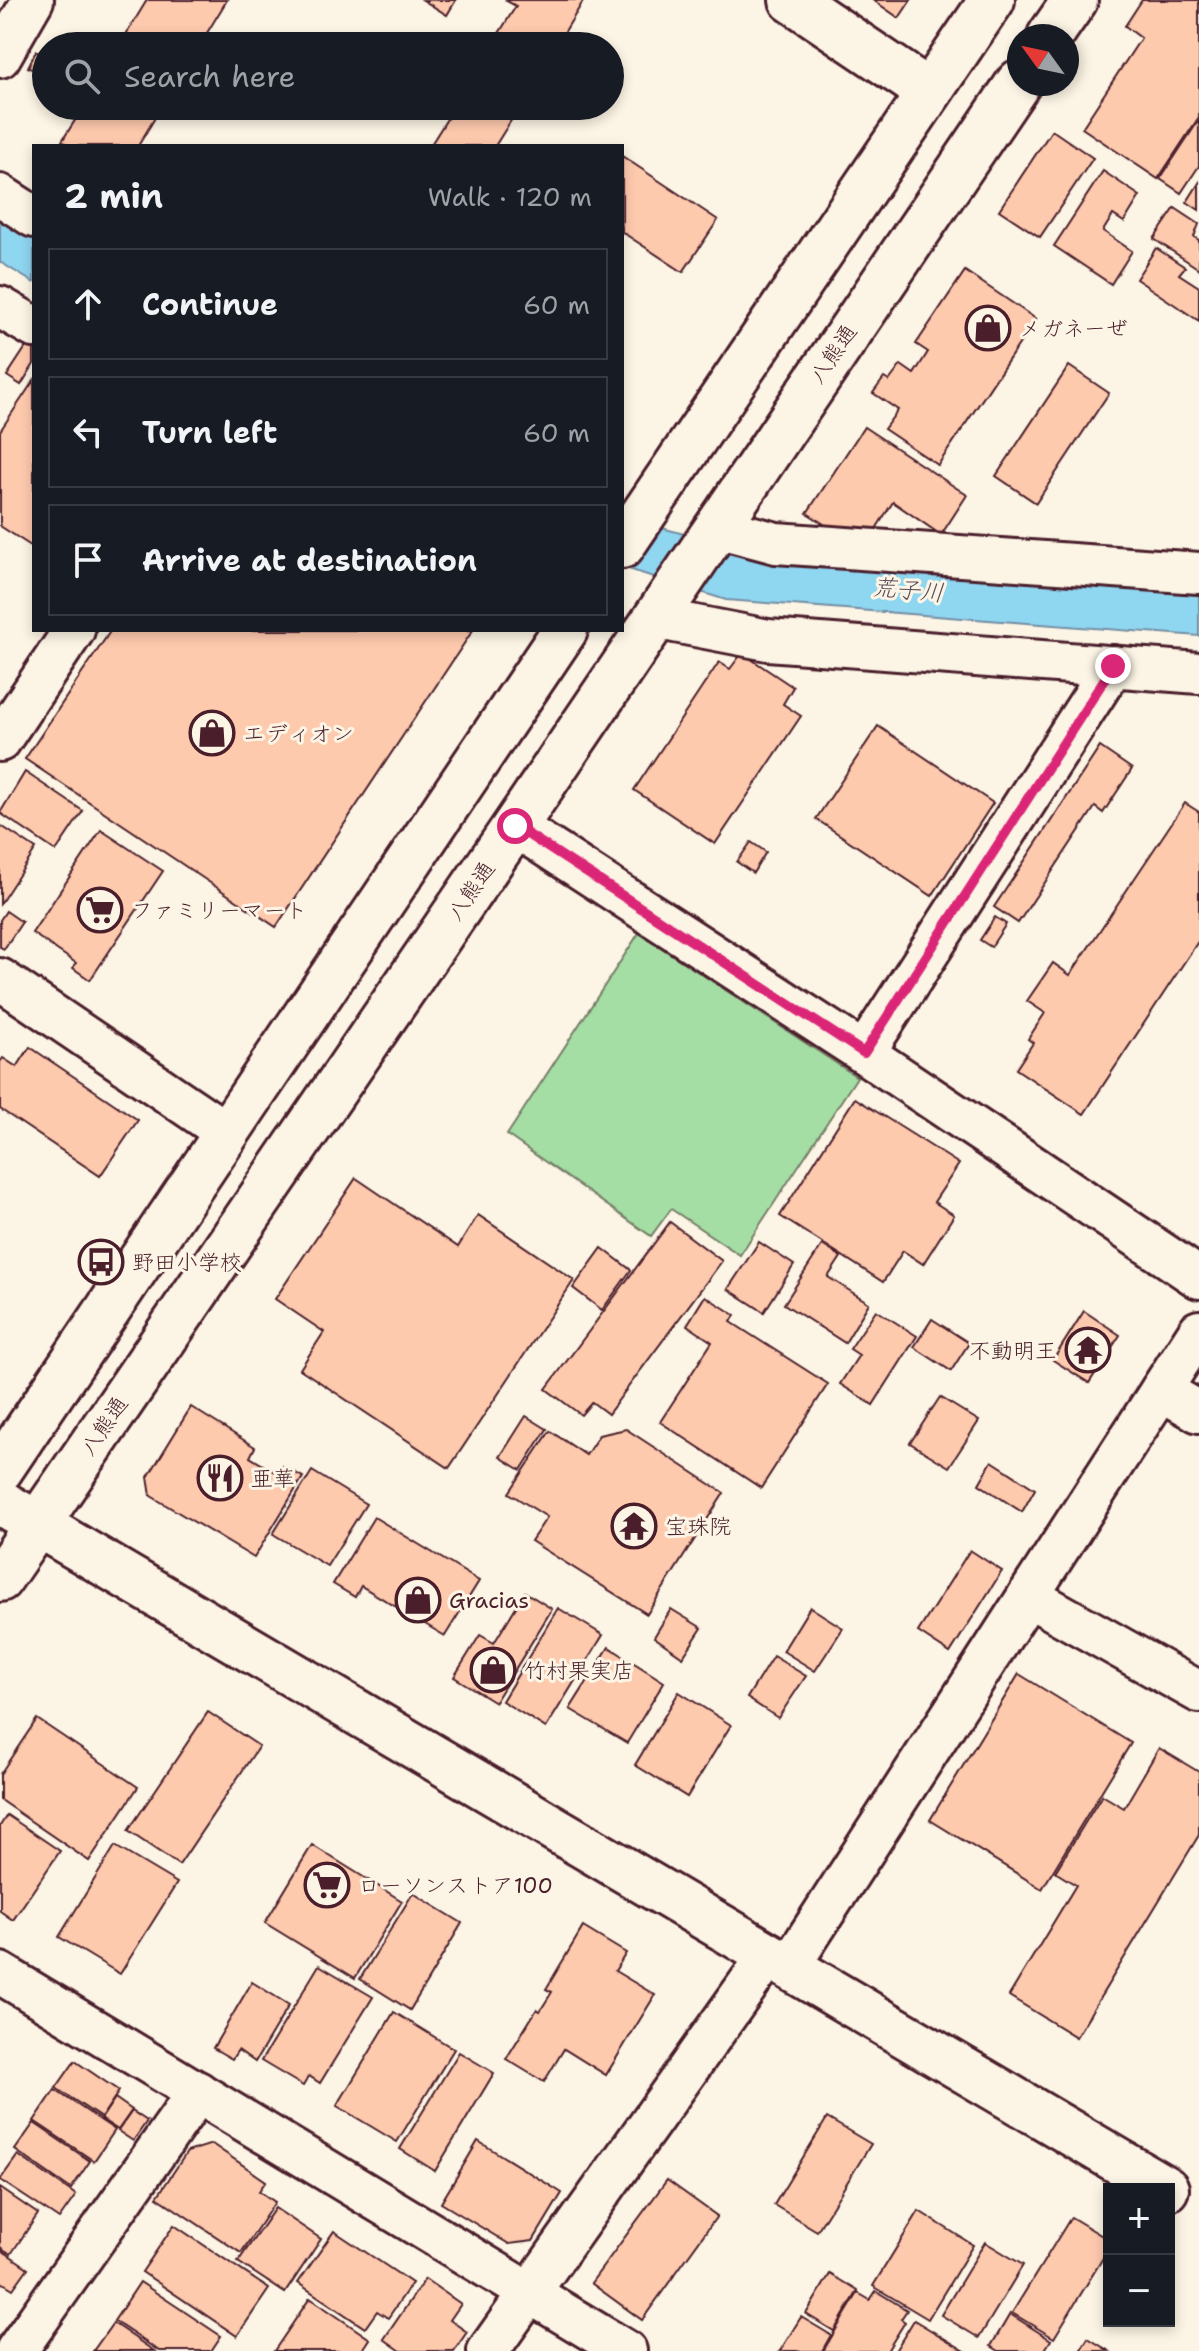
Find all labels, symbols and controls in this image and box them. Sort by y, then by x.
north arrow [1007,24,1079,96]
search box [32,32,624,120]
icon: search [60,54,104,98]
text: Search here [124,56,295,97]
text: 2 min [64,173,163,219]
text: Walk · 120 m [428,179,592,214]
icon: ahead [66,282,110,326]
text: Continue [142,284,278,325]
text: 60 m [523,287,590,322]
shop icon: メガネーぜ [964,304,1012,352]
place label: メガネーぜ [1019,314,1128,343]
street label: 八熊通 [803,319,863,389]
icon: left [66,410,110,454]
text: Turn left [142,412,277,453]
text: 60 m [523,415,590,450]
icon: arrive [66,538,110,582]
text: Arrive at destination [142,540,477,581]
water label: 荒子川 [871,571,945,609]
route end [1095,648,1131,684]
shop icon: エディオン [188,709,236,757]
place label: エディオン [243,719,354,748]
route start [497,808,533,844]
street label: 八熊通 [441,856,501,926]
supermarket icon: ファミリーマート [76,886,124,934]
place label: ファミリーマート [131,896,307,925]
bus stop icon: 野田小学校 [77,1238,125,1286]
place label: 野田小学校 [132,1248,242,1277]
temple icon: 不動明王 [1064,1326,1112,1374]
place label: 不動明王 [969,1336,1057,1365]
street label: 八熊通 [74,1391,134,1461]
restaurant icon: 亜華 [196,1454,244,1502]
place label: 亜華 [251,1464,295,1493]
temple icon: 宝珠院 [610,1502,658,1550]
place label: 宝珠院 [665,1512,731,1541]
shop icon: Gracias [394,1576,442,1624]
place label: Gracias [449,1586,529,1615]
shop icon: 竹村果実店 [469,1646,517,1694]
place label: 竹村果実店 [524,1656,634,1685]
supermarket icon: ローソンストア100 [303,1861,351,1909]
place label: ローソンストア100 [358,1871,553,1900]
map controls [1103,2183,1175,2327]
button: + [1103,2183,1175,2255]
button: − [1103,2255,1175,2327]

